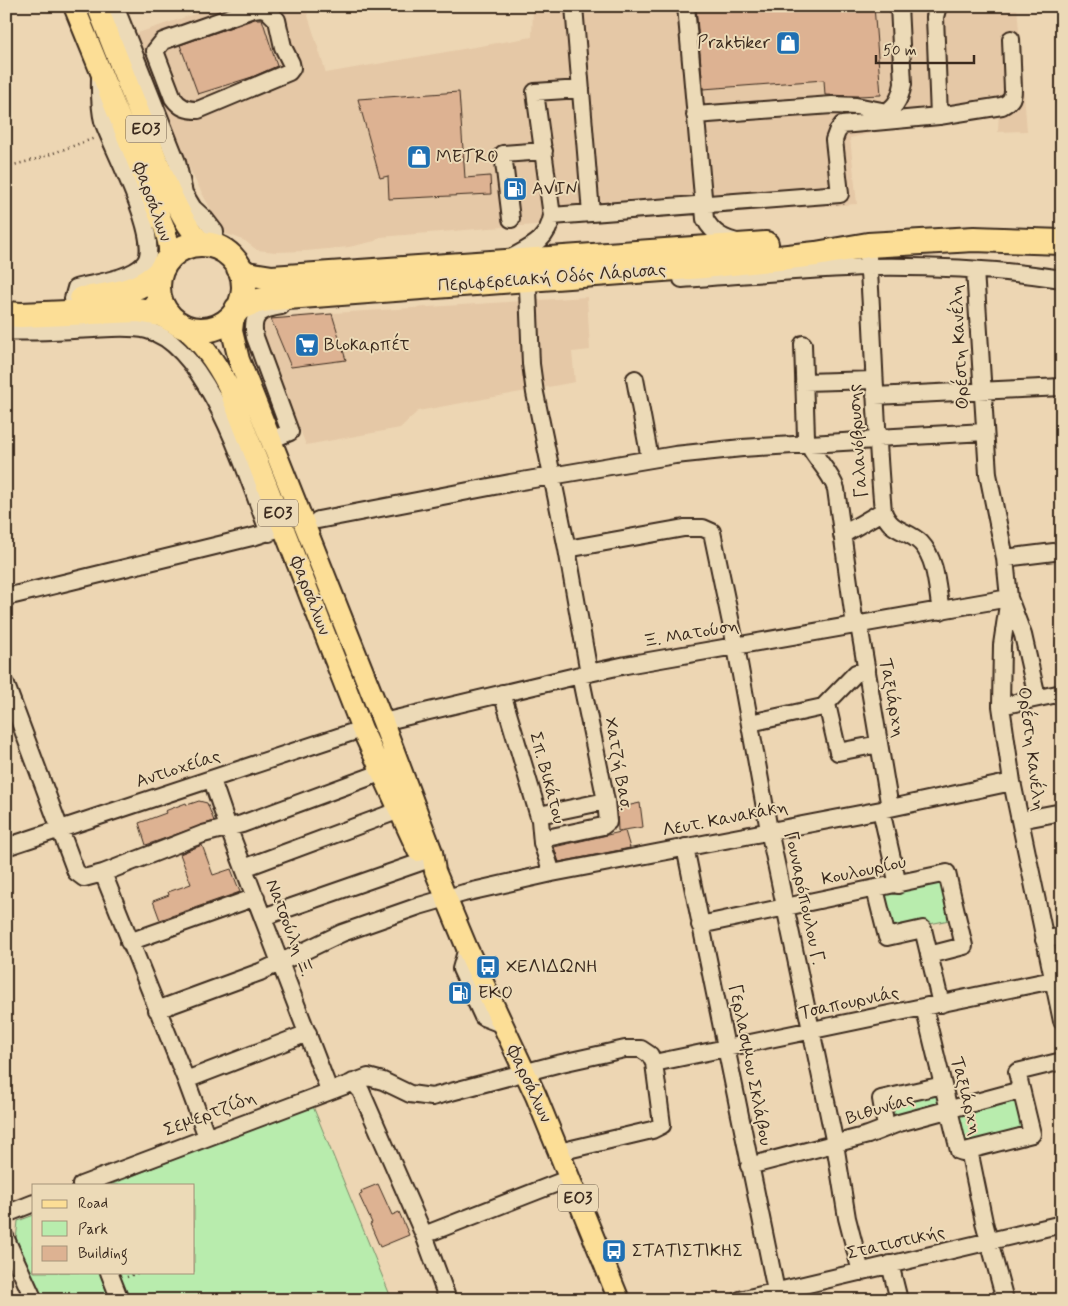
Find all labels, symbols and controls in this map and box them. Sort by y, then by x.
shop icon: Praktiker [775,30,801,56]
place label: Praktiker [697,31,771,55]
scale bar [876,32,973,64]
text: 50 m [883,41,917,61]
road number: ΕΟ3 [126,116,166,142]
shop icon: METRO [406,144,432,170]
place label: METRO [436,145,499,169]
street label: Φαρσάλων [126,158,177,245]
fuel station icon: AVIN [502,176,528,202]
place label: AVIN [532,177,578,201]
street label: Περιφερειακή Οδός Λάρισας [437,258,667,298]
street label: Ορέστη Κανέλη [944,284,975,410]
supermarket icon: Βιοκαρπέτ [294,332,320,358]
place label: Βιοκαρπέτ [324,332,410,357]
street label: Γαλανόβρυσης [842,383,874,499]
road number: ΕΟ3 [258,499,298,526]
street label: Φαρσάλων [284,552,336,639]
street label: Ξ. Ματούση [641,614,741,654]
street label: Ταξιάρχη [873,657,911,739]
street label: Ορέστη Κανέλη [1011,685,1052,813]
street label: Χατζή Βασ. [598,716,638,812]
street label: Σπ. Βικάτου [523,729,571,827]
street label: Αντιοχείας [133,744,223,794]
street label: Λευτ. Κανακάκη [660,795,790,843]
street label: Γουναρόπουλου Γ. [778,829,830,967]
street label: Κουλουρίου [820,850,908,892]
street label: Νατσούλη Ξ. [259,876,319,980]
bus stop icon: ΧΕΛΙΔΩΝΗ [475,954,501,980]
place label: ΧΕΛΙΔΩΝΗ [506,955,598,979]
fuel station icon: EKO [447,980,473,1006]
place label: EKO [478,981,513,1005]
street label: Τσαπουρνιάς [797,981,901,1025]
street label: Γερλασιμου Σκλάβου [723,982,777,1148]
street label: Φαρσάλων [500,1040,557,1127]
street label: Ταξιάρχη [945,1054,987,1138]
street label: Σεμερτζίδη [160,1085,260,1143]
street label: Βιθυνίας [843,1087,917,1131]
legend [32,1184,195,1274]
road number: ΕΟ3 [558,1184,598,1212]
text: Road [78,1194,108,1214]
text: Park [78,1220,108,1240]
street label: Στατιστικής [845,1220,947,1266]
bus stop icon: ΣΤΑΤΙΣΤΙΚΗΣ [601,1238,627,1264]
place label: ΣΤΑΤΙΣΤΙΚΗΣ [632,1239,743,1263]
text: Building [78,1244,128,1265]

